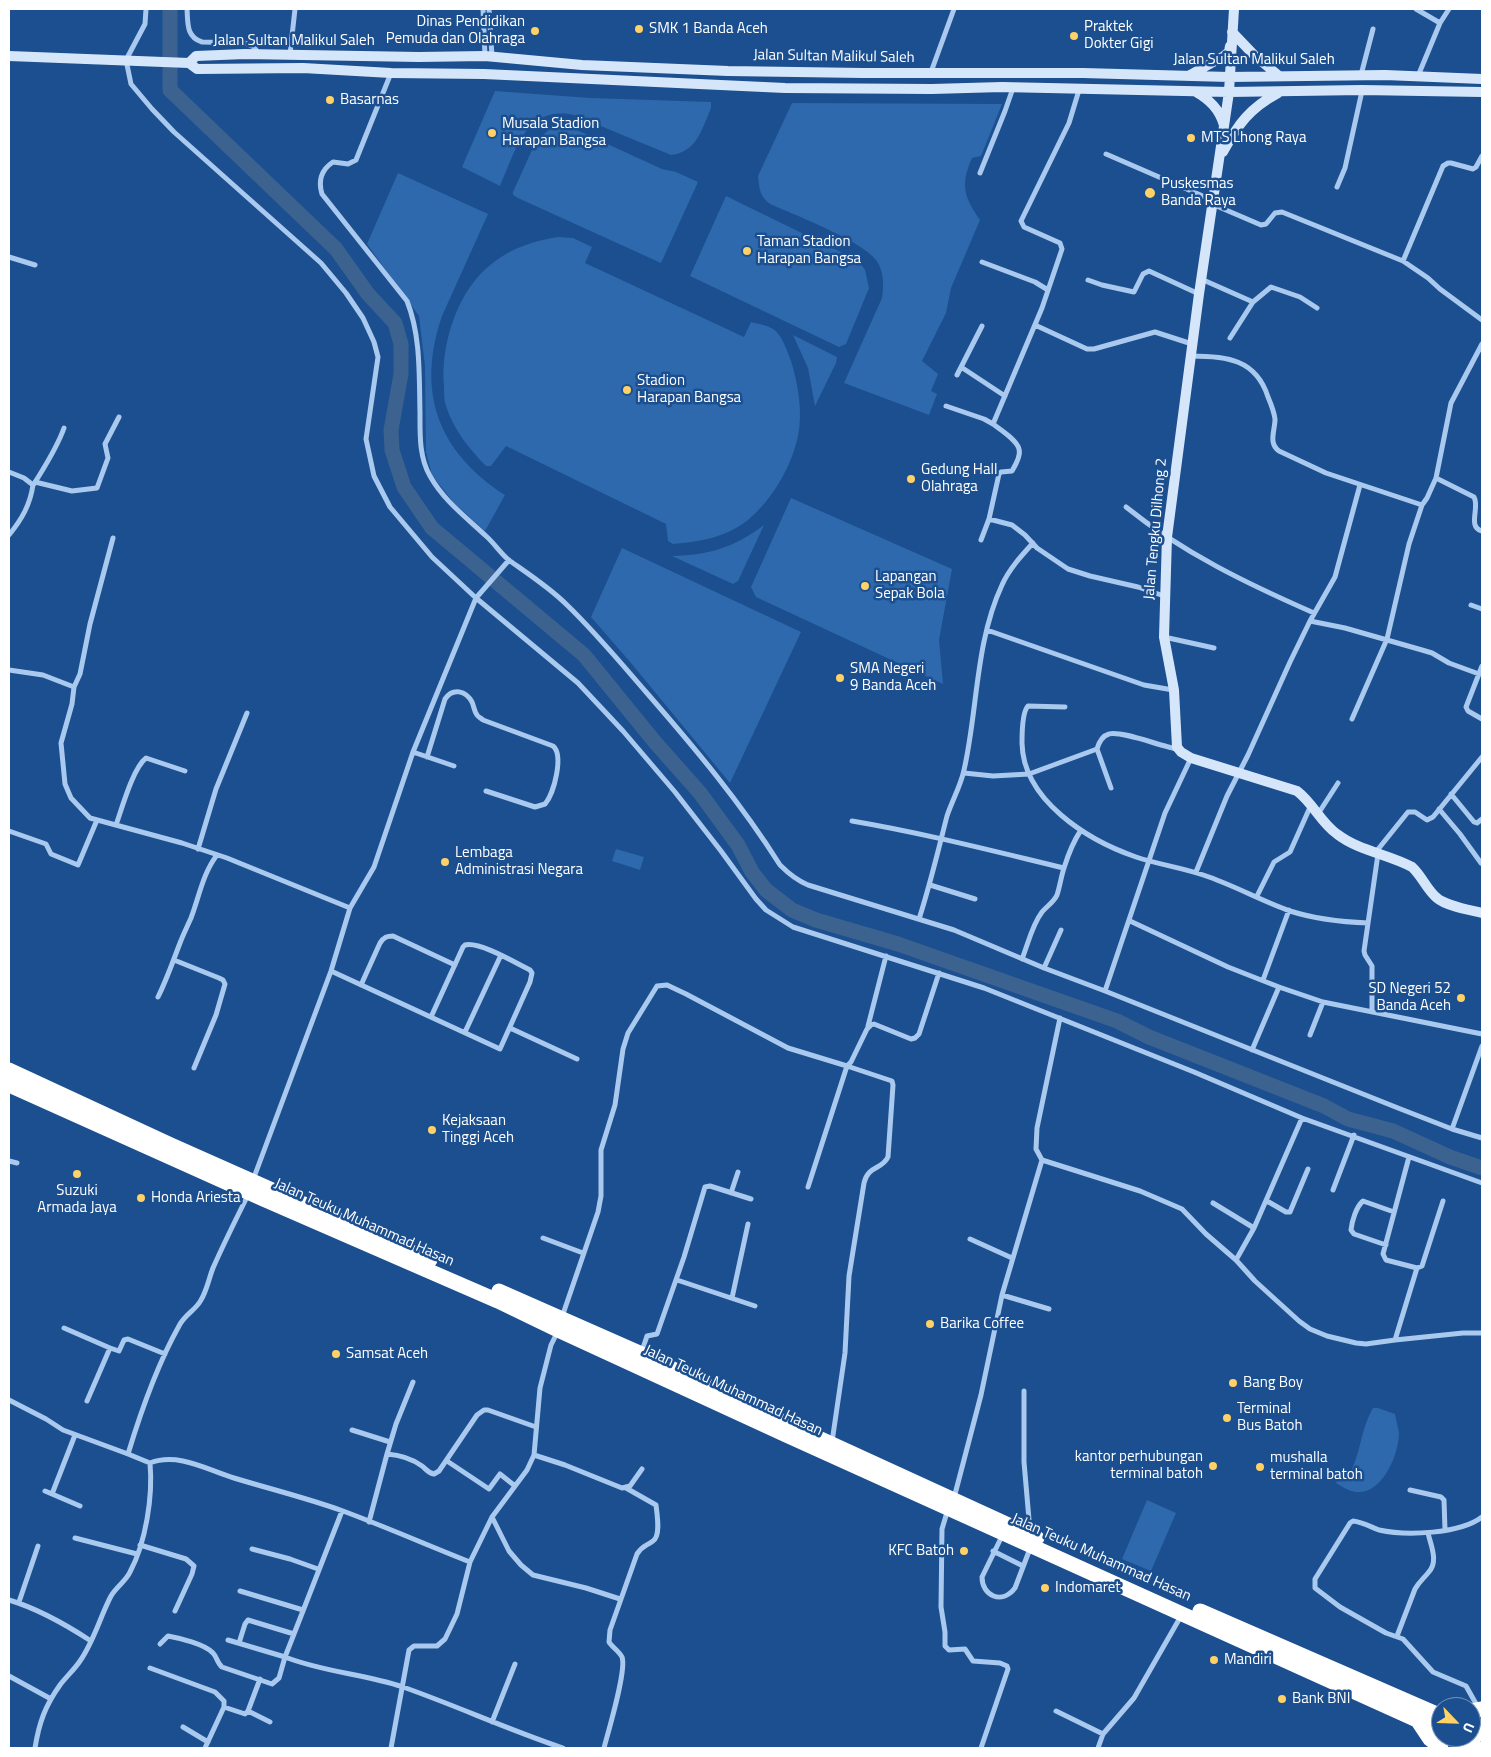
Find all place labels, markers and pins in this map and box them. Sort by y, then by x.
place label: Dinas Pendidikan Pemuda dan Olahraga [386,13,525,48]
place label: Praktek Dokter Gigi [1084,18,1154,53]
place label: SMK 1 Banda Aceh [649,20,768,38]
marker: SMK 1 Banda Aceh [633,23,645,35]
marker: Dinas Pendidikan Pemuda dan Olahraga [529,25,541,37]
marker: Praktek Dokter Gigi [1068,30,1080,42]
place label: Basarnas [340,91,399,109]
marker: Basarnas [324,94,336,106]
place label: Musala Stadion Harapan Bangsa [502,115,606,150]
marker: Musala Stadion Harapan Bangsa [486,127,498,139]
place label: MTS Lhong Raya [1201,129,1306,147]
marker: MTS Lhong Raya [1185,132,1197,144]
place label: Puskesmas Banda Raya [1161,175,1236,210]
marker: Puskesmas Banda Raya [1143,186,1157,200]
place label: Taman Stadion Harapan Bangsa [757,233,861,268]
marker: Taman Stadion Harapan Bangsa [741,245,753,257]
place label: Stadion Harapan Bangsa [637,372,741,407]
marker: Stadion Harapan Bangsa [621,384,633,396]
place label: Gedung Hall Olahraga [921,461,997,496]
marker: Gedung Hall Olahraga [905,473,917,485]
place label: Lapangan Sepak Bola [875,568,945,603]
marker: Lapangan Sepak Bola [859,580,871,592]
place label: SMA Negeri 9 Banda Aceh [850,660,936,695]
marker: SMA Negeri 9 Banda Aceh [834,672,846,684]
place label: Lembaga Administrasi Negara [455,844,583,879]
marker: Lembaga Administrasi Negara [439,856,451,868]
place label: SD Negeri 52 Banda Aceh [1368,980,1451,1015]
marker: SD Negeri 52 Banda Aceh [1455,992,1467,1004]
place label: Kejaksaan Tinggi Aceh [442,1112,514,1147]
marker: Kejaksaan Tinggi Aceh [426,1124,438,1136]
marker: Suzuki Armada Jaya [71,1168,83,1180]
place label: Suzuki Armada Jaya [37,1182,117,1217]
place label: Honda Ariesta [151,1189,241,1207]
marker: Honda Ariesta [135,1192,147,1204]
place label: Barika Coffee [940,1315,1024,1333]
marker: Barika Coffee [924,1318,936,1330]
place label: Samsat Aceh [346,1345,428,1363]
marker: Samsat Aceh [330,1348,342,1360]
place label: Bang Boy [1243,1374,1303,1392]
marker: Bang Boy [1227,1377,1239,1389]
place label: Terminal Bus Batoh [1237,1400,1302,1435]
marker: Terminal Bus Batoh [1221,1412,1233,1424]
place label: kantor perhubungan terminal batoh [1075,1448,1203,1483]
place label: mushalla terminal batoh [1270,1449,1363,1484]
marker: kantor perhubungan terminal batoh [1207,1460,1219,1472]
marker: mushalla terminal batoh [1254,1461,1266,1473]
place label: KFC Batoh [888,1542,954,1560]
marker: KFC Batoh [958,1545,970,1557]
place label: Indomaret [1055,1579,1120,1597]
marker: Indomaret [1039,1582,1051,1594]
place label: Mandiri [1224,1651,1272,1669]
marker: Mandiri [1208,1654,1220,1666]
place label: Bank BNI [1292,1690,1350,1708]
marker: Bank BNI [1276,1693,1288,1705]

